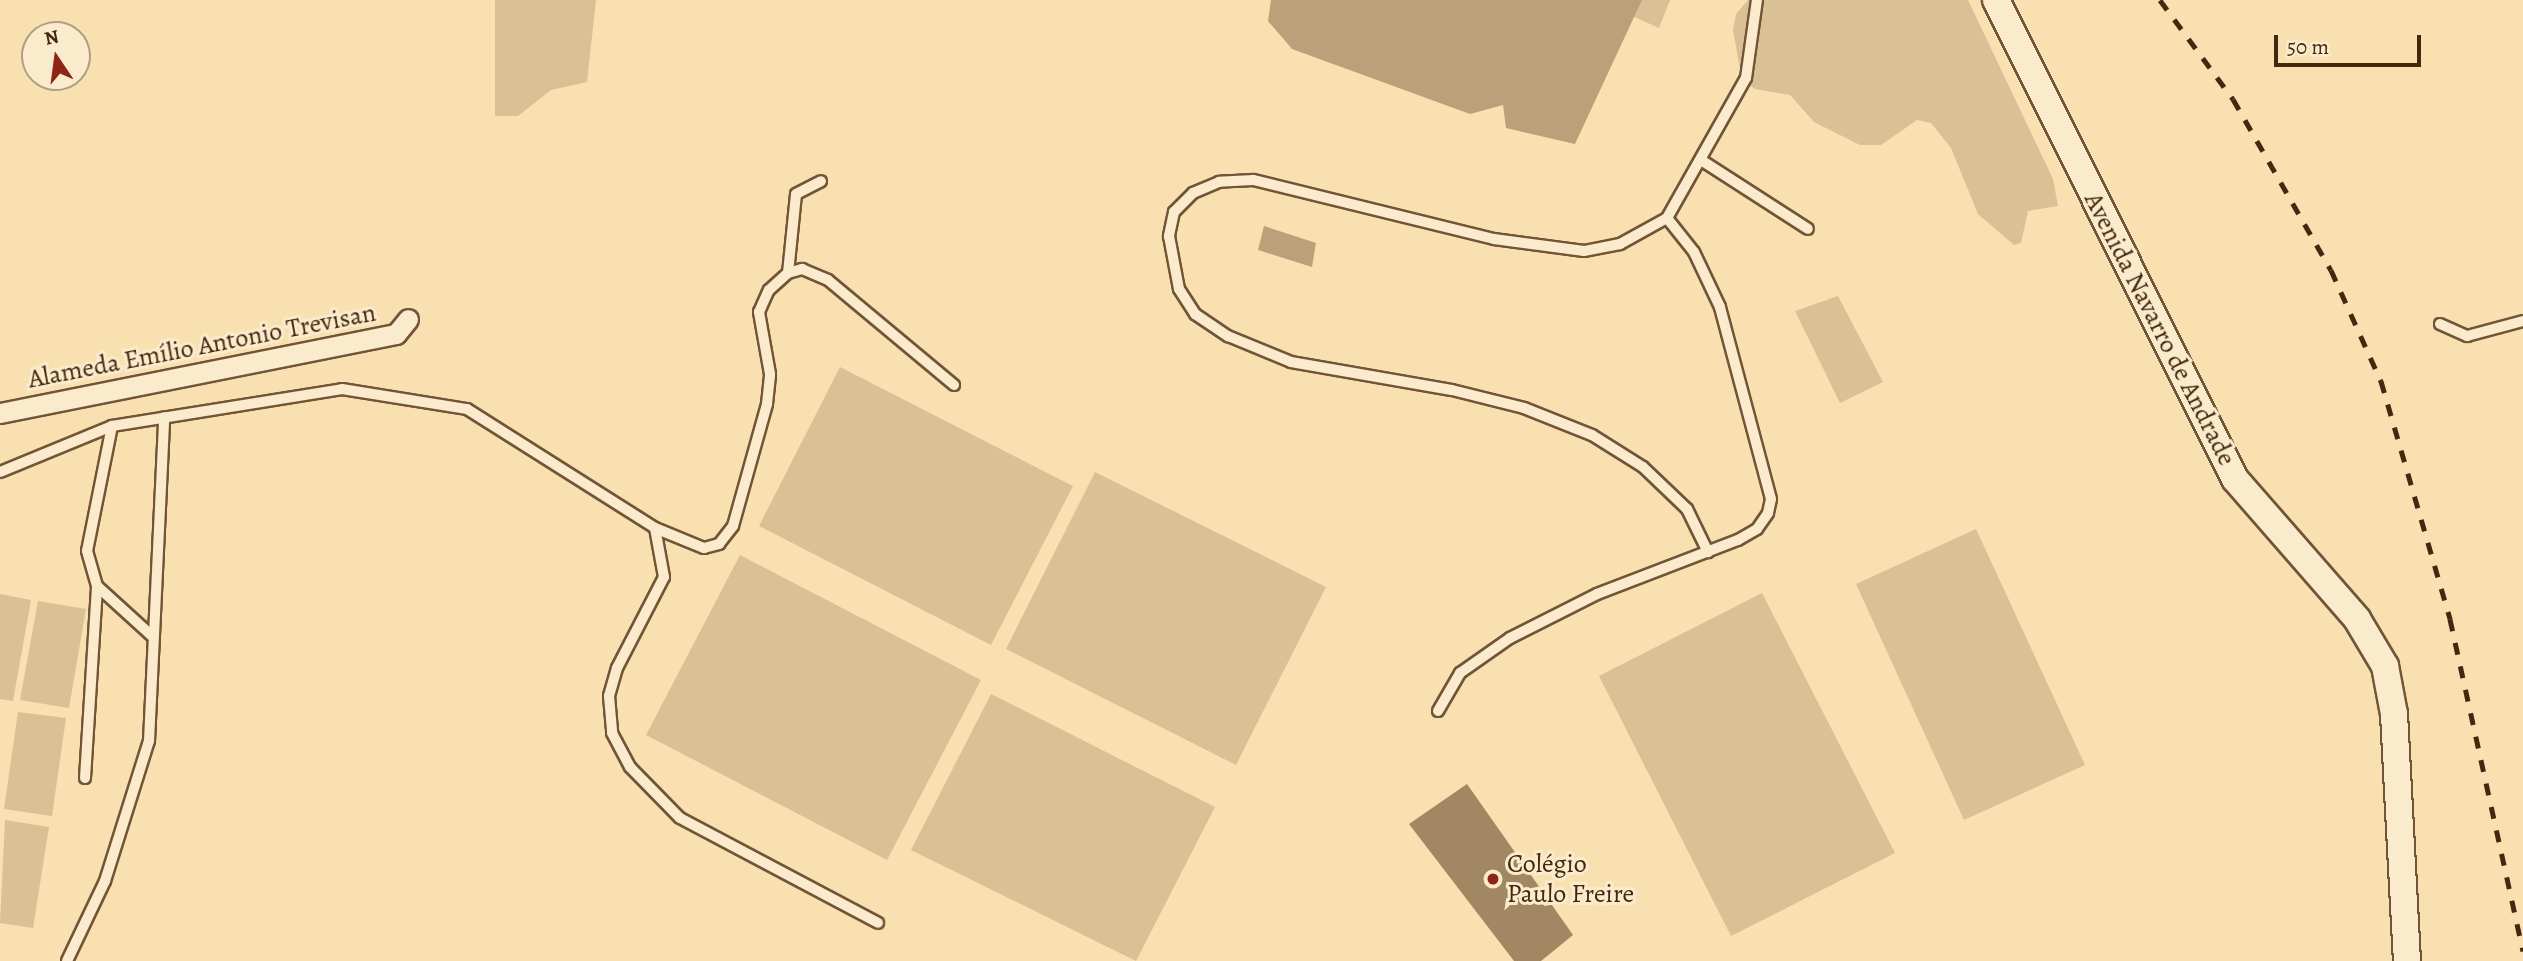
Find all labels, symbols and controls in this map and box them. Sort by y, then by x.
north arrow [21,21,91,91]
scale bar [2278,21,2425,65]
text: N [42,23,61,52]
text: 50 m [2287,33,2329,61]
street label: Avenida Navarro de Andrade [2078,187,2242,471]
street label: Alameda Emílio Antonio Trevisan [25,297,379,395]
place label: Colégio Paulo Freire [1507,848,1634,910]
marker: Colégio Paulo Freire [1485,871,1501,887]

